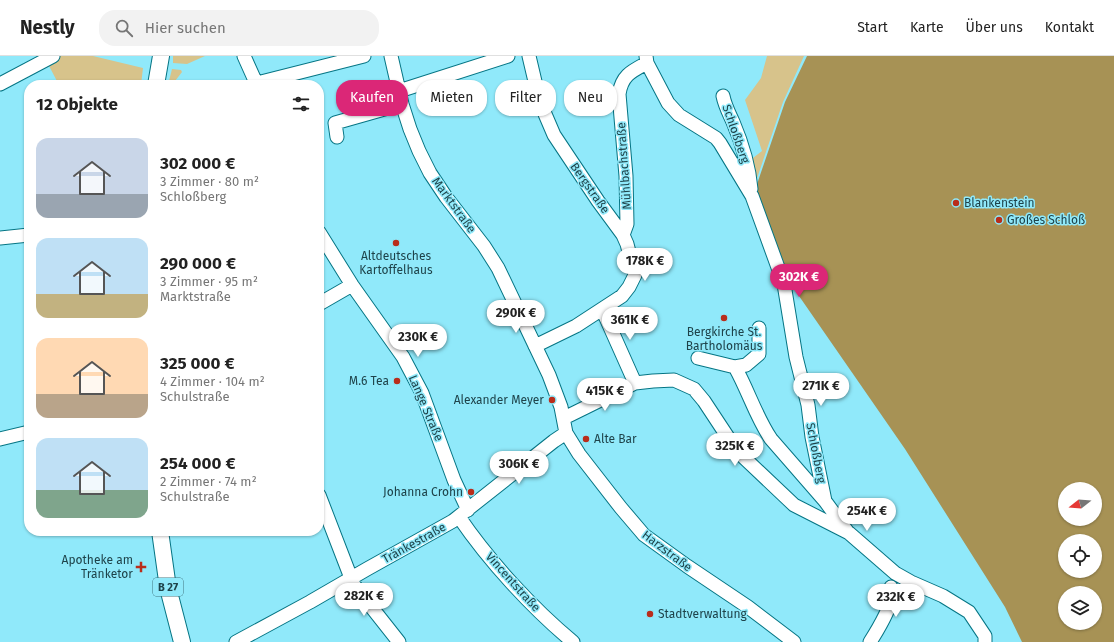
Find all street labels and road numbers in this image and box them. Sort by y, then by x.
street label: Schloßberg [719,103,753,166]
street label: Mühlbachstraße [614,122,634,210]
street label: Bergstraße [567,160,613,216]
street label: Marktstraße [429,174,479,236]
street label: Lange Straße [406,373,446,443]
street label: Schloßberg [803,422,829,485]
street label: Tränkestraße [380,520,448,566]
street label: Harzstraße [639,528,695,574]
street label: Vincentstraße [483,550,543,614]
road number: B 27 [153,578,183,596]

